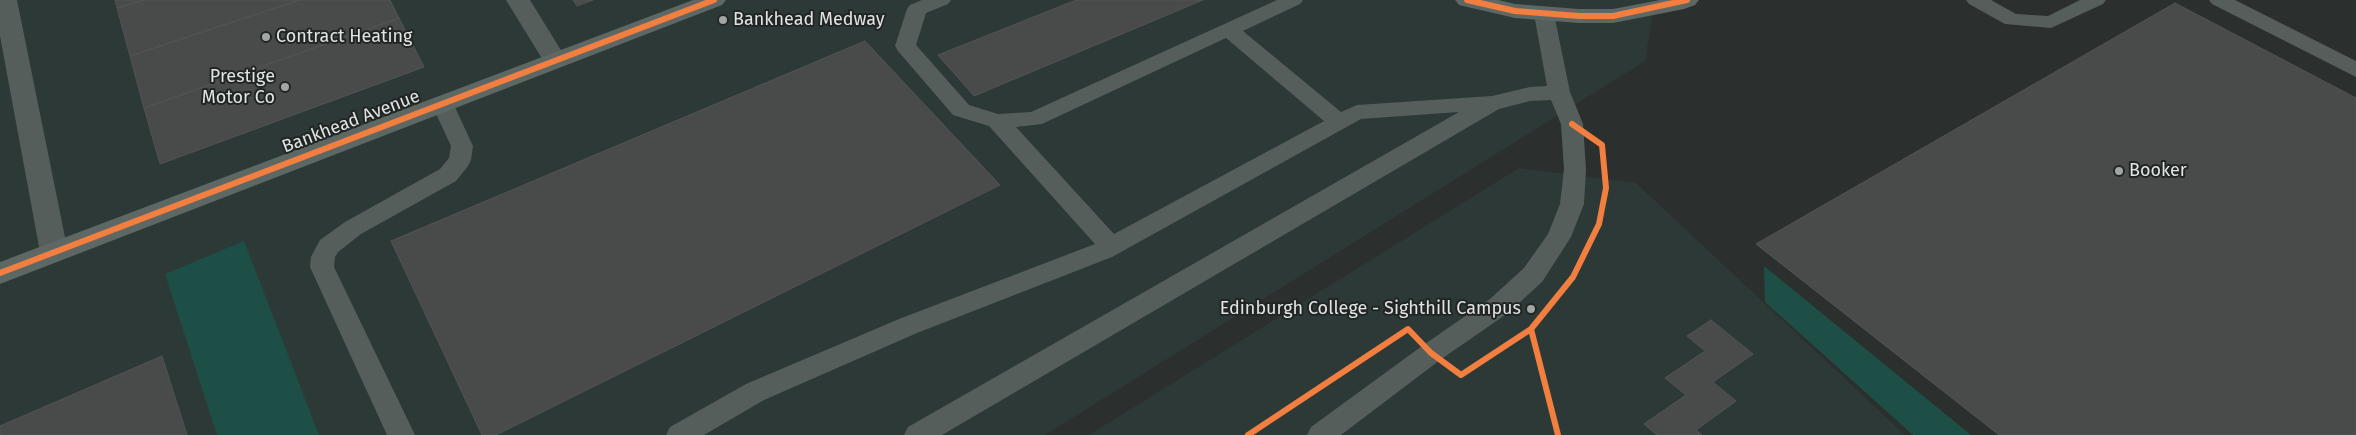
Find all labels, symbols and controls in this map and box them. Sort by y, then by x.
place label: Bankhead Medway [733,9,885,31]
marker: Bankhead Medway [717,14,729,26]
place label: Contract Heating [276,26,412,48]
marker: Contract Heating [260,31,272,43]
place label: Prestige Motor Co [202,66,275,108]
marker: Prestige Motor Co [279,81,291,93]
street label: Bankhead Avenue [279,86,423,158]
place label: Booker [2129,160,2187,182]
marker: Booker [2113,165,2125,177]
place label: Edinburgh College - Sighthill Campus [1220,298,1521,320]
marker: Edinburgh College - Sighthill Campus [1525,303,1537,315]

